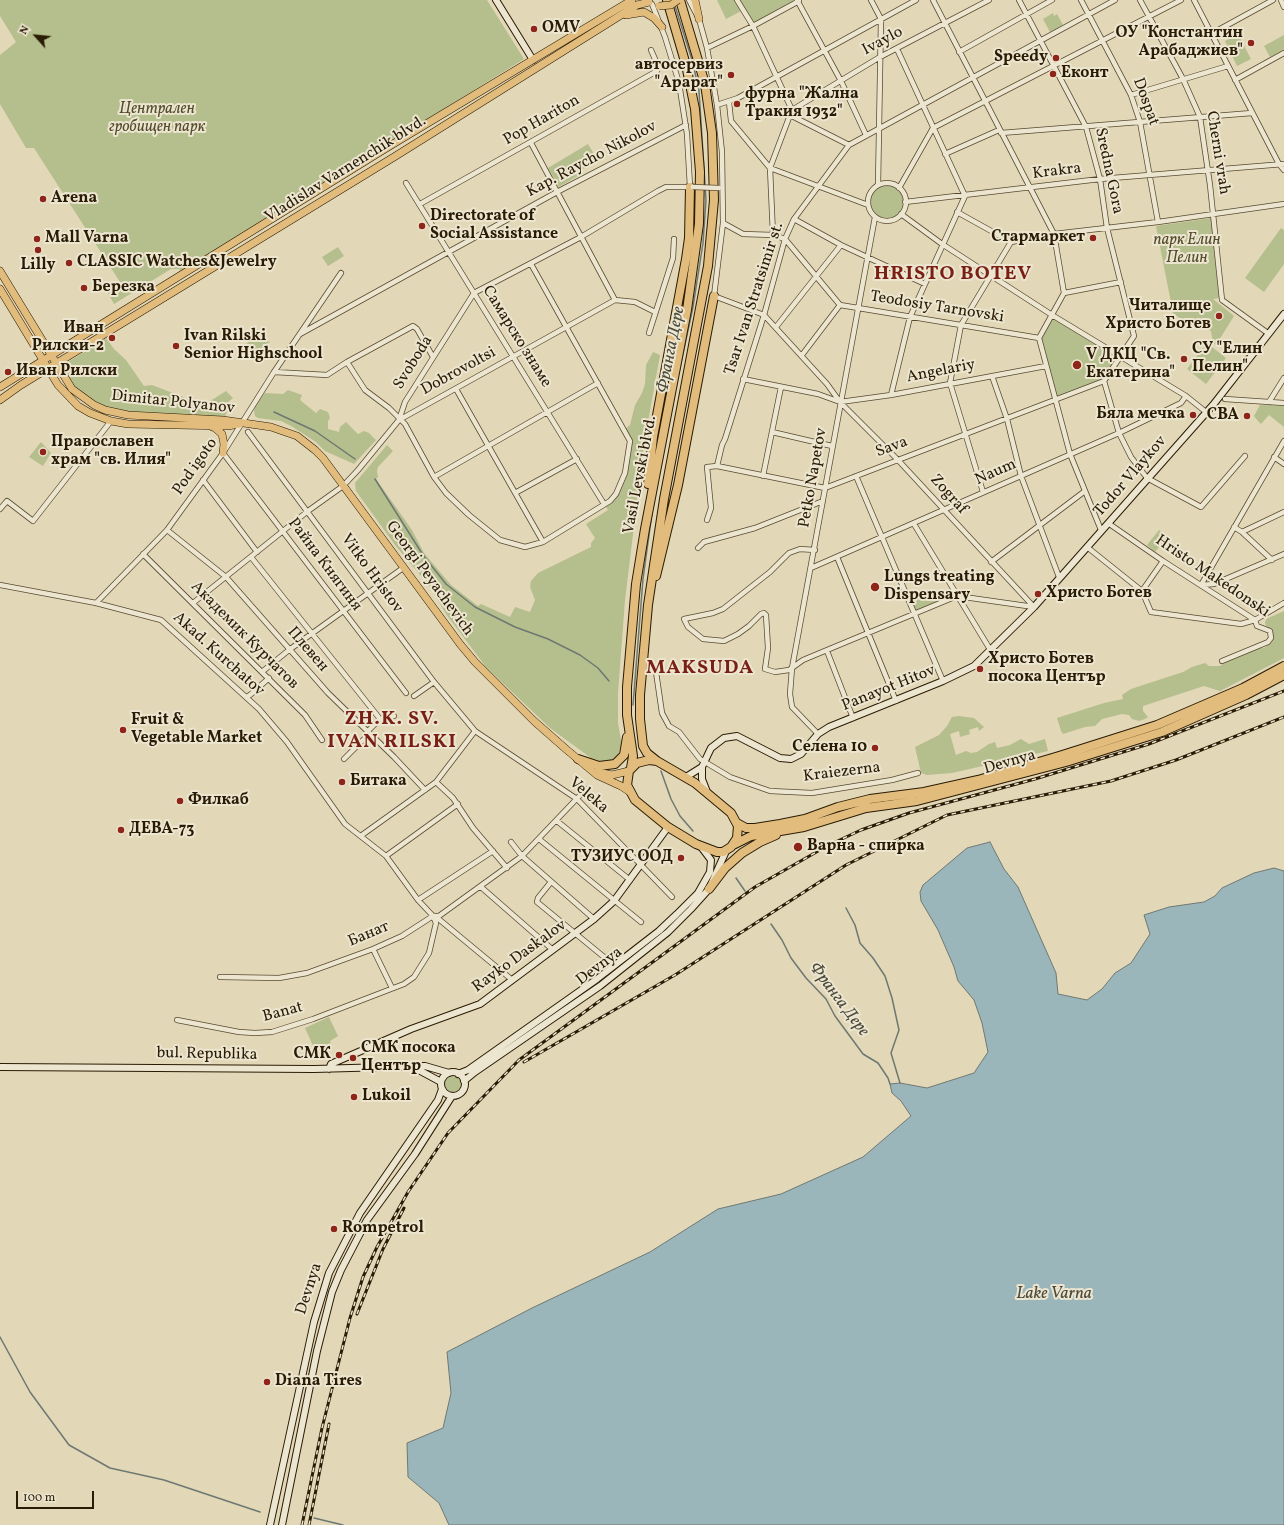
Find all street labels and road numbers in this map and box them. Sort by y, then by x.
street label: Ivaylo [859,23,907,61]
street label: Dospat [1128,75,1162,129]
street label: Pop Hariton [500,91,584,151]
street label: Cherni vrah [1201,110,1233,196]
street label: Vladislav Varnenchik blvd. [262,112,430,228]
street label: Kap. Raycho Nikolov [524,118,660,202]
street label: Sredna Gora [1089,126,1127,216]
street label: Krakra [1032,159,1082,185]
street label: Tsar Ivan Stratsimir st. [721,220,789,378]
street label: Самарско знаме [477,283,555,391]
street label: Teodosiy Tarnovski [869,288,1005,328]
street label: Svoboda [390,333,438,393]
street label: Dobrovoltsi [418,344,500,400]
street label: Angelariy [905,356,977,388]
street label: Dimitar Polyanov [110,387,236,419]
street label: Vasil Levski blvd. [620,414,662,536]
street label: Petko Napetov [796,426,832,530]
street label: Sava [873,433,911,463]
street label: Todor Vlaykov [1091,433,1171,521]
street label: Pod igoto [169,435,223,499]
street label: Naum [972,455,1020,491]
street label: Zograf [925,471,971,519]
street label: Райна Княгиня [283,515,365,615]
street label: Georgi Peyachevich [381,518,477,640]
street label: Vitko Hristov [336,531,406,617]
street label: Hristo Makedonski [1151,532,1273,622]
street label: Академик Курчатов [186,578,302,694]
street label: Akad. Kurchatov [168,609,268,701]
street label: Плевен [282,623,332,677]
street label: Panayot Hitov [839,662,939,716]
street label: Devnya [982,746,1038,780]
street label: Kraiezerna [802,759,882,787]
street label: Veleka [564,774,612,818]
street label: Rayko Daskalov [469,916,571,998]
street label: Банат [346,918,392,952]
street label: Devnya [573,943,627,991]
street label: Banat [261,998,305,1028]
street label: bul. Republika [156,1045,258,1065]
street label: Devnya [293,1261,327,1317]

